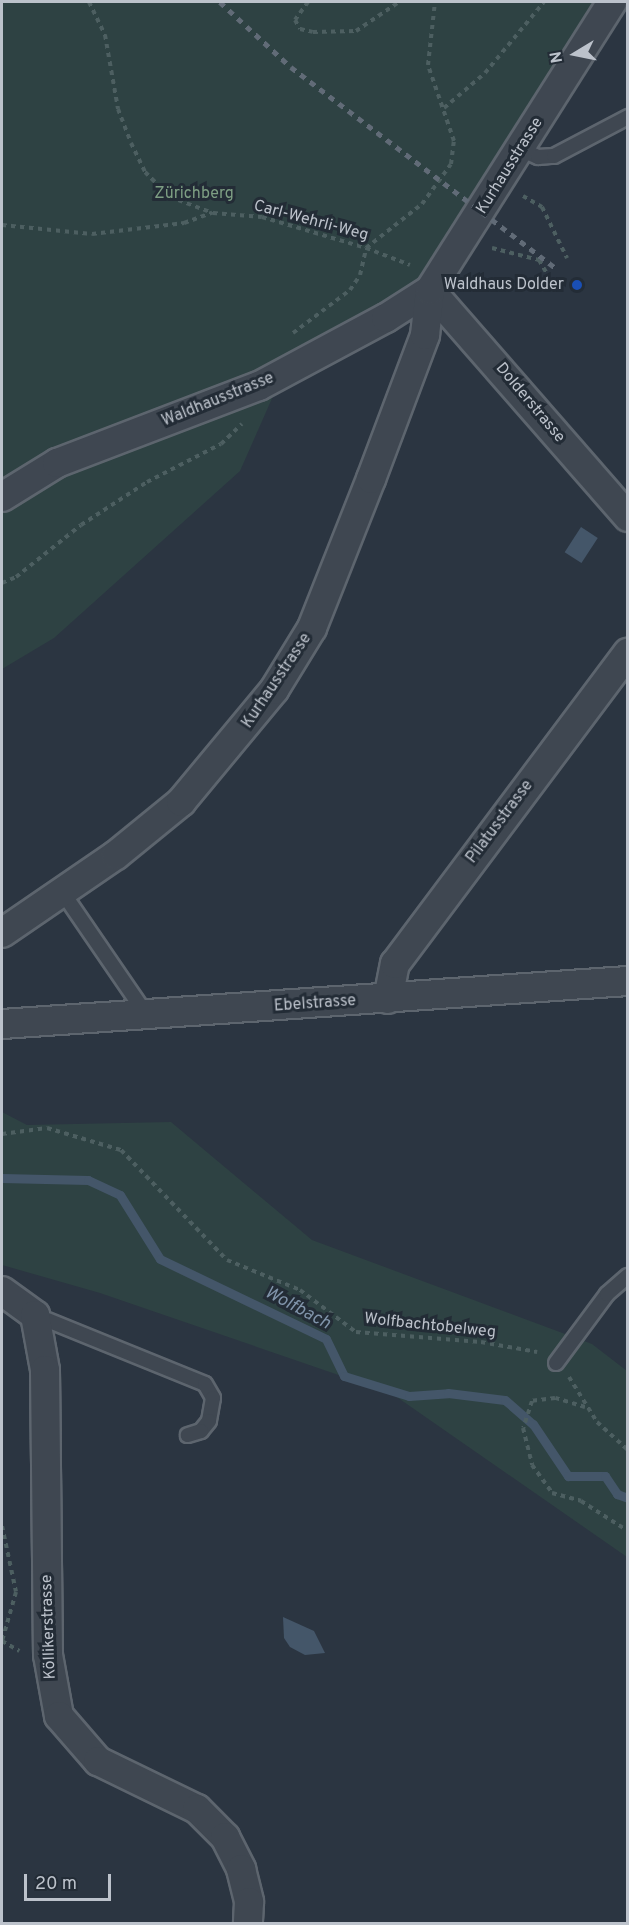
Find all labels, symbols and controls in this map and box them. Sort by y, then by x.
north arrow [545,24,605,84]
text: N [546,50,568,65]
street label: Kurhausstrasse [473,114,547,218]
park label: Zürichberg [154,184,234,204]
street label: Carl-Wehrli-Weg [252,196,370,246]
place label: Waldhaus Dolder [444,275,564,295]
marker: Waldhaus Dolder [568,276,586,294]
street label: Dolderstrasse [491,359,569,447]
street label: Waldhausstrasse [159,369,277,431]
street label: Kurhausstrasse [238,630,316,732]
street label: Pilatusstrasse [462,777,538,867]
street label: Ebelstrasse [273,992,357,1016]
water label: Wolfbach [260,1283,334,1335]
street label: Wolfbachtobelweg [363,1310,497,1342]
street label: Köllikerstrasse [38,1574,60,1680]
scale bar [27,1862,114,1900]
text: 20 m [35,1873,77,1896]

